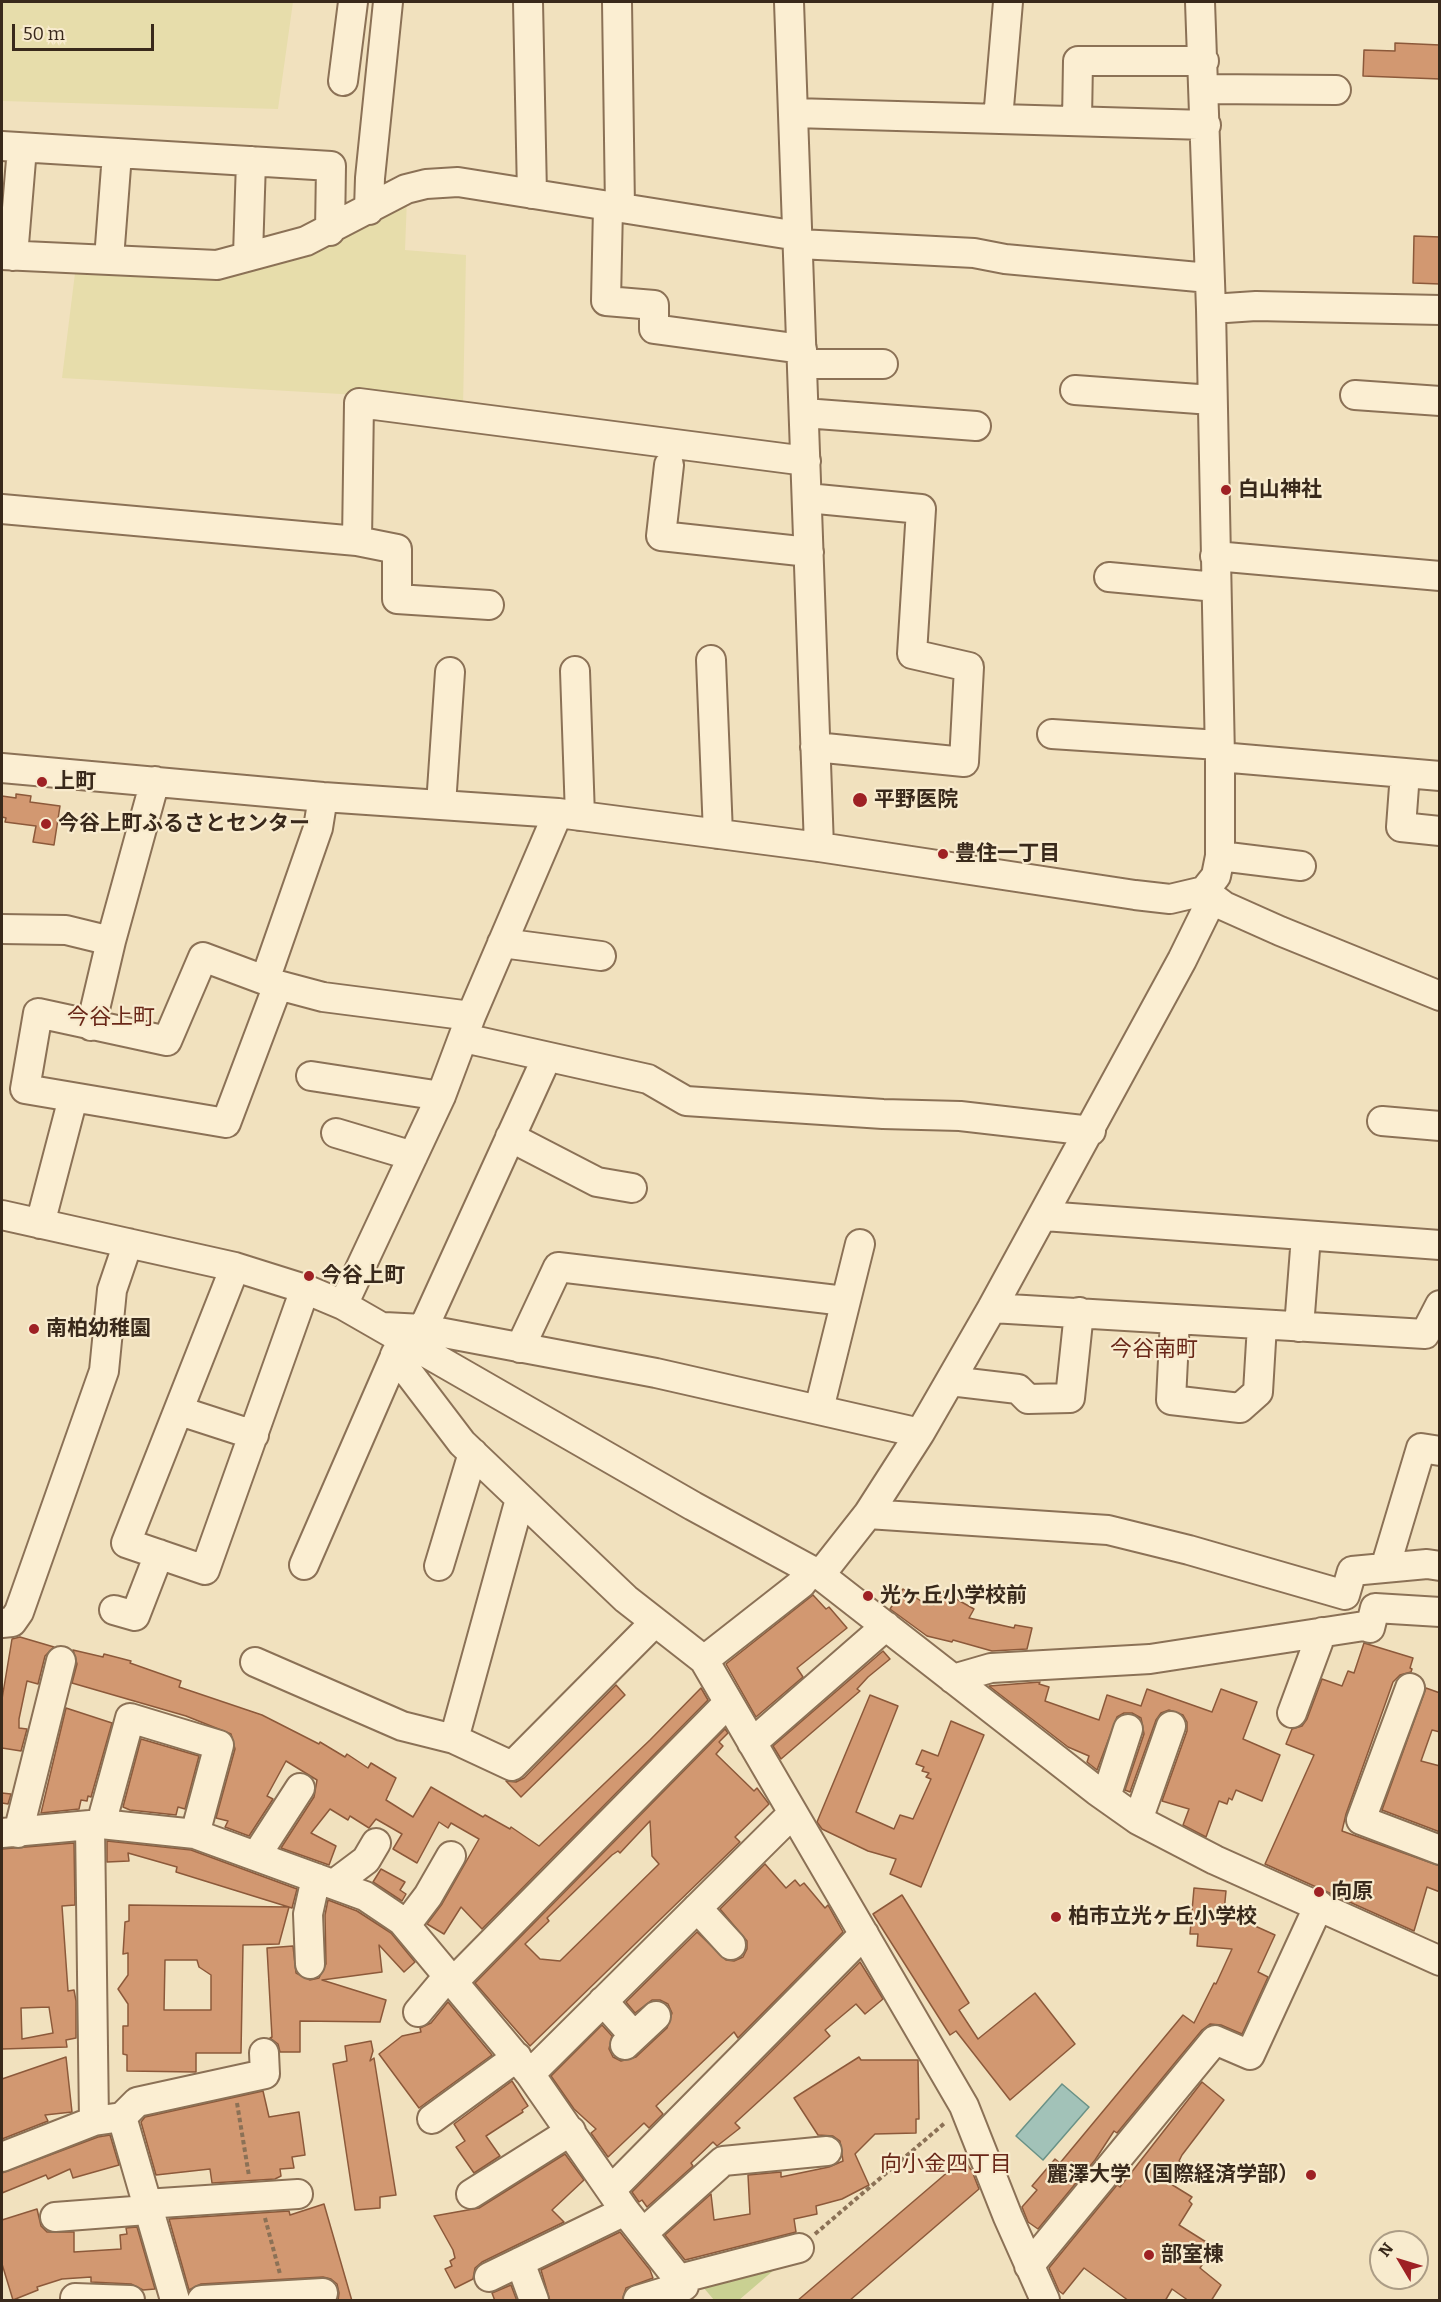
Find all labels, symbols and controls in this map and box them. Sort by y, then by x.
scale bar [15,12,158,50]
text: 50 m [23,23,65,45]
place label: 白山神社 [1238,477,1322,503]
marker: 白山神社 [1219,483,1233,497]
place label: 上町 [54,769,96,795]
marker: 上町 [35,775,49,789]
place label: 平野医院 [874,787,958,813]
marker: 平野医院 [851,791,869,809]
place label: 今谷上町ふるさとセンター [58,811,310,837]
marker: 今谷上町ふるさとセンター [39,817,53,831]
place label: 豊住一丁目 [955,841,1060,867]
marker: 豊住一丁目 [936,847,950,861]
district label: 今谷上町 [67,1005,155,1031]
place label: 今谷上町 [321,1263,405,1289]
marker: 今谷上町 [302,1269,316,1283]
place label: 南柏幼稚園 [46,1316,151,1342]
marker: 南柏幼稚園 [27,1322,41,1336]
district label: 今谷南町 [1110,1337,1198,1363]
place label: 光ヶ丘小学校前 [880,1583,1027,1609]
marker: 光ヶ丘小学校前 [861,1589,875,1603]
place label: 向原 [1331,1879,1373,1905]
marker: 向原 [1312,1885,1326,1899]
place label: 柏市立光ヶ丘小学校 [1068,1904,1257,1930]
marker: 柏市立光ヶ丘小学校 [1049,1910,1063,1924]
district label: 向小金四丁目 [880,2152,1012,2178]
place label: 麗澤大学（国際経済学部） [1047,2162,1299,2188]
marker: 麗澤大学（国際経済学部） [1304,2168,1318,2182]
north arrow [1369,2230,1429,2290]
text: N [1375,2239,1397,2261]
place label: 部室棟 [1161,2242,1224,2268]
marker: 部室棟 [1142,2248,1156,2262]

